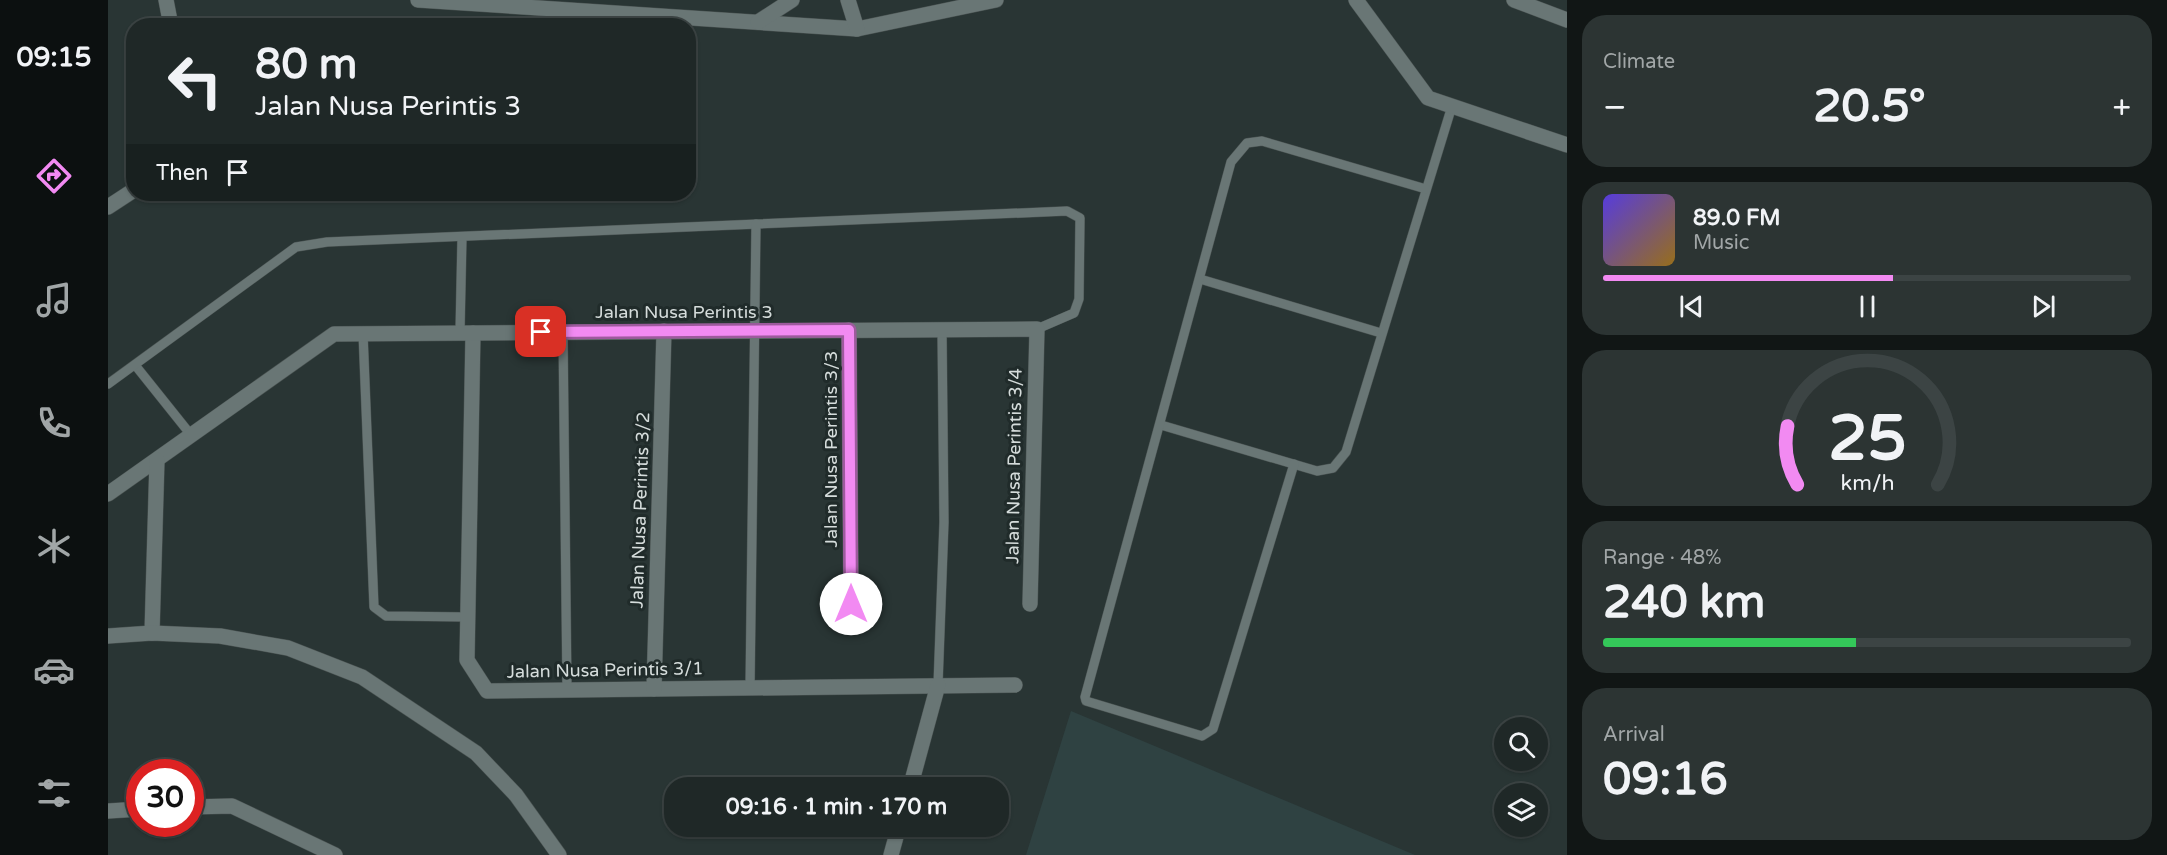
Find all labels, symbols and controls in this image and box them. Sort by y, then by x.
text: 80 m [255,39,357,90]
text: 09:15 [17,41,91,74]
icon: left [156,42,234,120]
text: Climate [1603,50,1675,74]
text: 20.5° [1813,80,1926,134]
text: − [1603,88,1627,127]
text: + [2112,88,2131,127]
text: Jalan Nusa Perintis 3 [255,90,521,123]
icon: directions [33,155,75,197]
icon: arrive [221,156,254,189]
text: Then [156,160,209,186]
text: 89.0 FM [1693,205,1781,231]
text: Music [1693,231,1749,255]
icon: music [33,279,75,321]
icon: previous [1675,290,1708,323]
icon: pause [1851,290,1884,323]
icon: next [2027,290,2060,323]
street label: Jalan Nusa Perintis 3 [595,301,773,323]
pin [515,306,566,357]
icon: arrive [524,315,557,348]
street label: Jalan Nusa Perintis 3/3 [820,351,842,547]
street label: Jalan Nusa Perintis 3/4 [1001,368,1027,564]
icon: phone [33,402,75,444]
text: 25 [1828,402,1906,477]
street label: Jalan Nusa Perintis 3/2 [626,411,654,609]
text: km/h [1840,470,1894,496]
icon: climate [33,525,75,567]
text: Range · 48% [1603,546,1722,570]
position arrow [819,572,883,636]
text: 240 km [1603,576,1765,630]
icon: car [33,649,75,691]
street label: Jalan Nusa Perintis 3/1 [506,657,704,683]
map controls [1494,717,1548,837]
button: search [1494,717,1548,771]
text: Arrival [1603,723,1665,747]
text: 09:16 [1603,753,1728,807]
speed limit sign: 30 [126,759,204,837]
icon: filters [33,772,75,814]
button: layers [1494,783,1548,837]
text: 09:16 · 1 min · 170 m [726,794,947,820]

